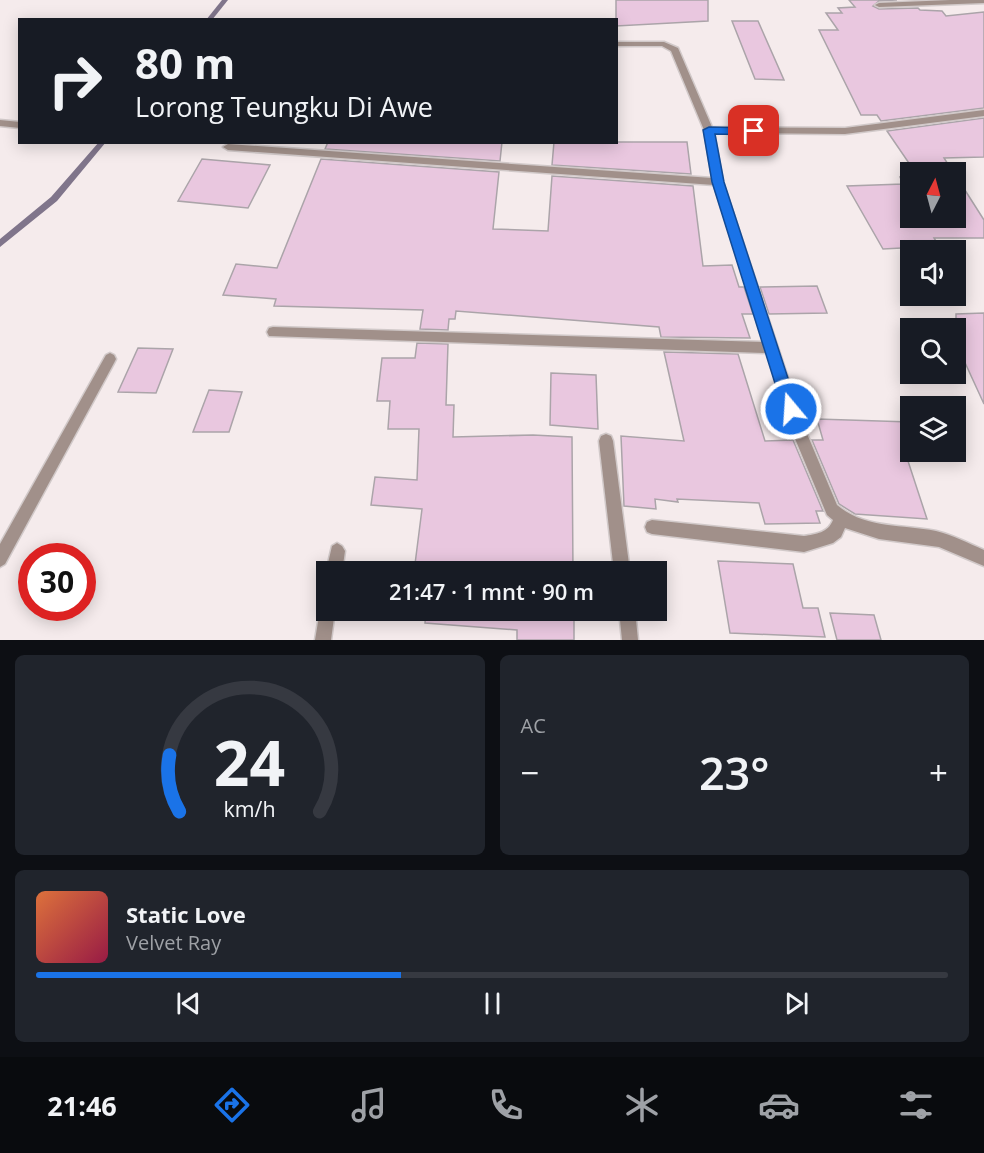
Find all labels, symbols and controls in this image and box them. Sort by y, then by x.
text: 80 m [135,34,235,91]
icon: right [36,42,114,120]
text: Lorong Teungku Di Awe [135,88,433,125]
pin [728,105,779,156]
icon: arrive [737,114,770,147]
north arrow [900,162,966,228]
map controls [900,162,966,462]
button: sound [900,240,966,306]
button: search [900,318,966,384]
position arrow [759,377,823,441]
button: layers [900,396,966,462]
speed limit sign: 30 [18,543,96,621]
text: 21:47 · 1 mnt · 90 m [389,576,594,606]
text: AC [521,712,546,739]
text: 24 [214,719,285,804]
text: 23° [699,742,770,803]
text: − [521,750,539,795]
text: + [929,750,948,795]
text: km/h [224,794,276,823]
text: Static Love [126,899,246,929]
text: Velvet Ray [126,929,221,956]
icon: previous [172,987,205,1020]
icon: pause [476,987,509,1020]
icon: next [780,987,813,1020]
icon: directions [211,1084,253,1126]
icon: music [348,1084,390,1126]
icon: phone [485,1084,527,1126]
icon: climate [621,1084,663,1126]
icon: car [758,1084,800,1126]
icon: filters [895,1084,937,1126]
text: 21:46 [47,1087,117,1124]

